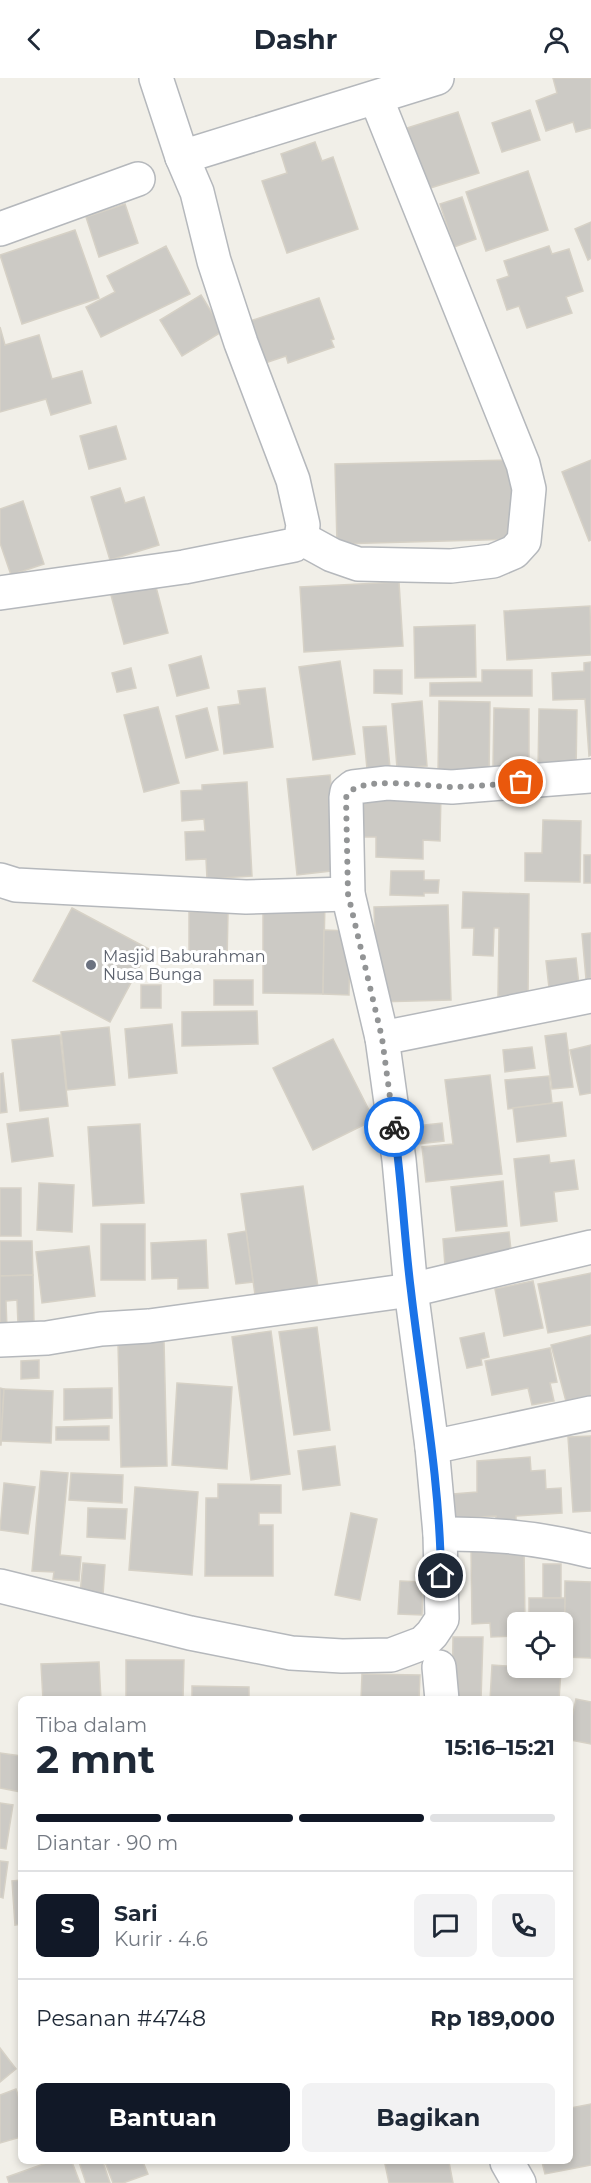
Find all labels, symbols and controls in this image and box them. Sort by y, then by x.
icon: back [18,23,51,56]
text: Dashr [254,23,337,56]
icon: person [540,23,573,56]
pin [495,756,546,807]
icon: bag [504,765,537,798]
place label: Masjid Baburahman Nusa Bunga [103,947,266,984]
marker: Masjid Baburahman Nusa Bunga [84,958,98,972]
courier [364,1097,424,1157]
icon: bike [378,1111,411,1144]
pin [415,1550,466,1601]
icon: home [424,1559,457,1592]
map controls [507,1612,573,1678]
button: locate [507,1612,573,1678]
text: Tiba dalam [36,1713,147,1737]
text: 15:16–15:21 [445,1734,555,1761]
text: 2 mnt [36,1735,155,1783]
text: Diantar · 90 m [36,1831,178,1855]
button: chat [414,1894,477,1957]
button: phone [492,1894,555,1957]
text: Sari [114,1900,158,1927]
text: S [60,1912,75,1939]
text: Kurir · 4.6 [114,1927,208,1951]
text: Pesanan #4748 [36,2005,206,2032]
text: Rp 189,000 [430,2005,555,2032]
button: Bantuan [36,2083,290,2152]
button: Bagikan [302,2083,555,2152]

